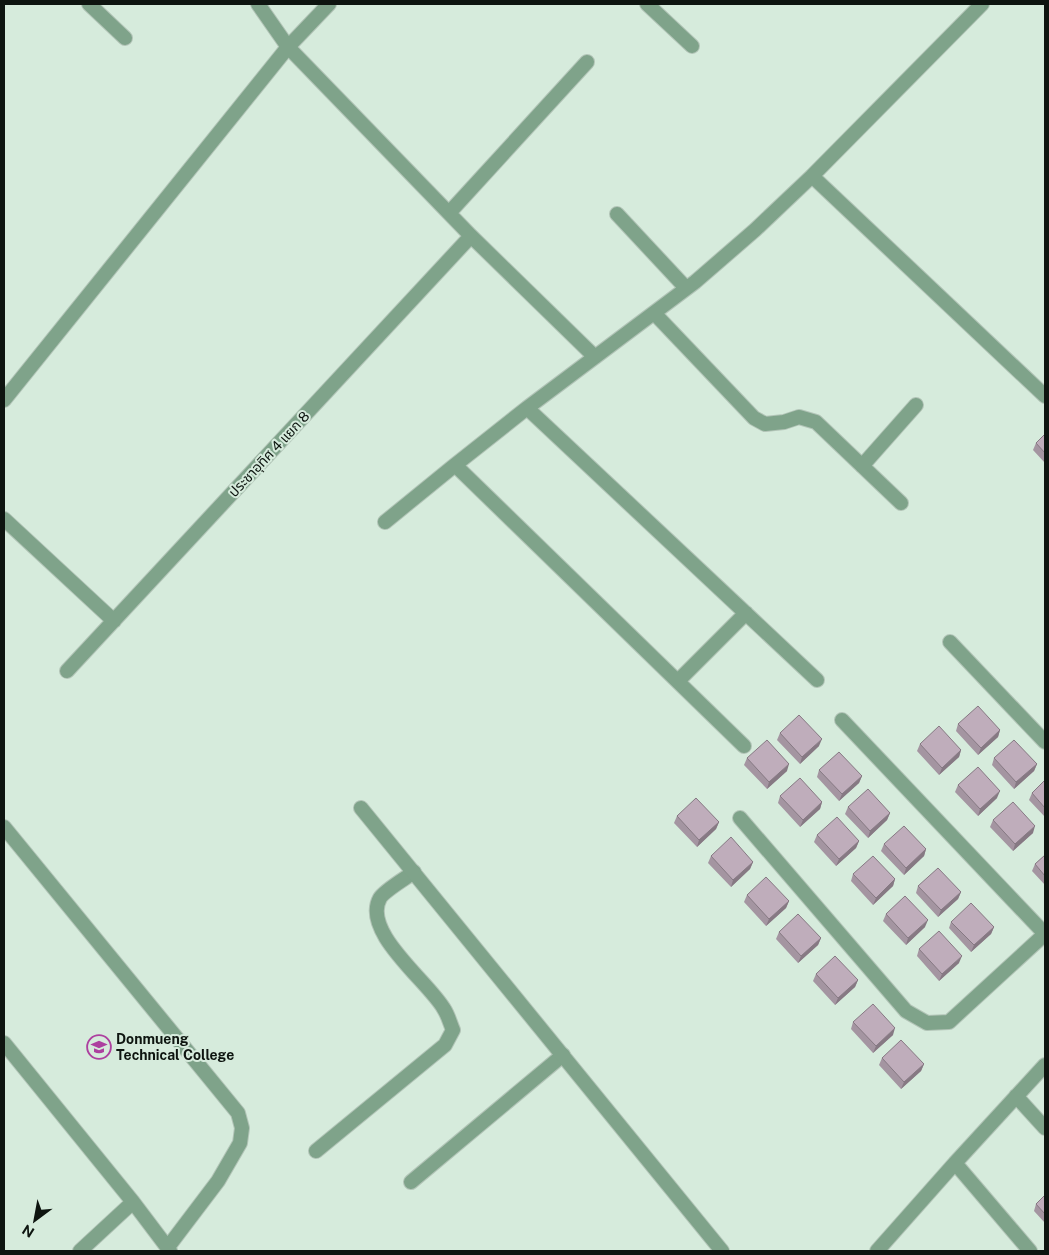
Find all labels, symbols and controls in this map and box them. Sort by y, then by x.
street label: ประชาอุทิศ 4 แยก 8 [225,408,313,501]
place label: Donmueng Technical College [116,1031,234,1063]
school or university icon: Donmueng Technical College [86,1034,112,1060]
north arrow [10,1195,60,1245]
text: N [19,1221,37,1241]

